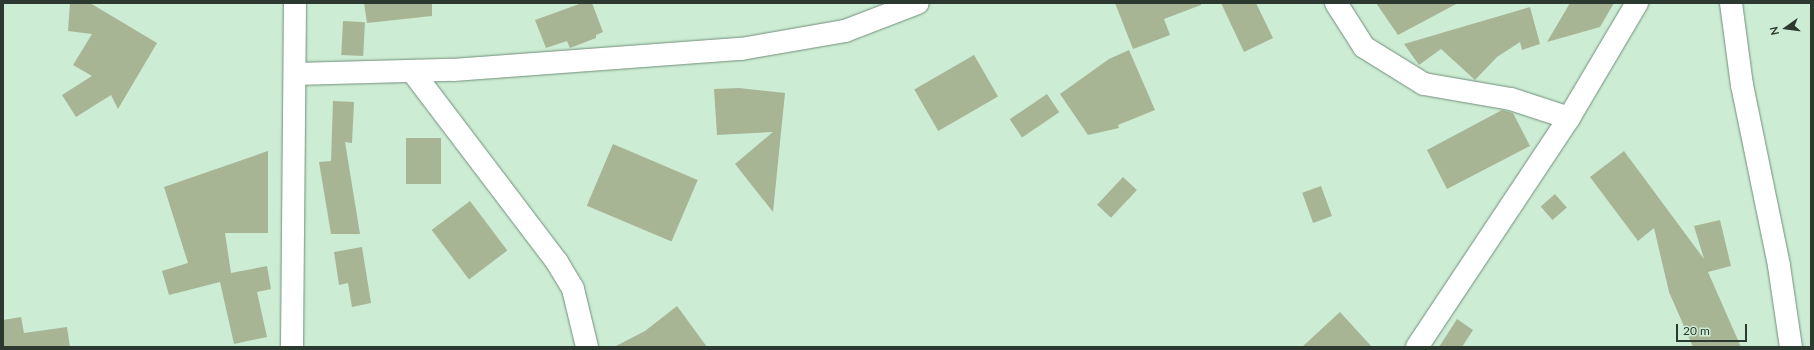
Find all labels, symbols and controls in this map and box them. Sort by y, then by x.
north arrow [1766,8,1806,48]
text: N [1767,25,1781,37]
scale bar [1678,316,1749,342]
text: 20 m [1683,323,1710,338]

